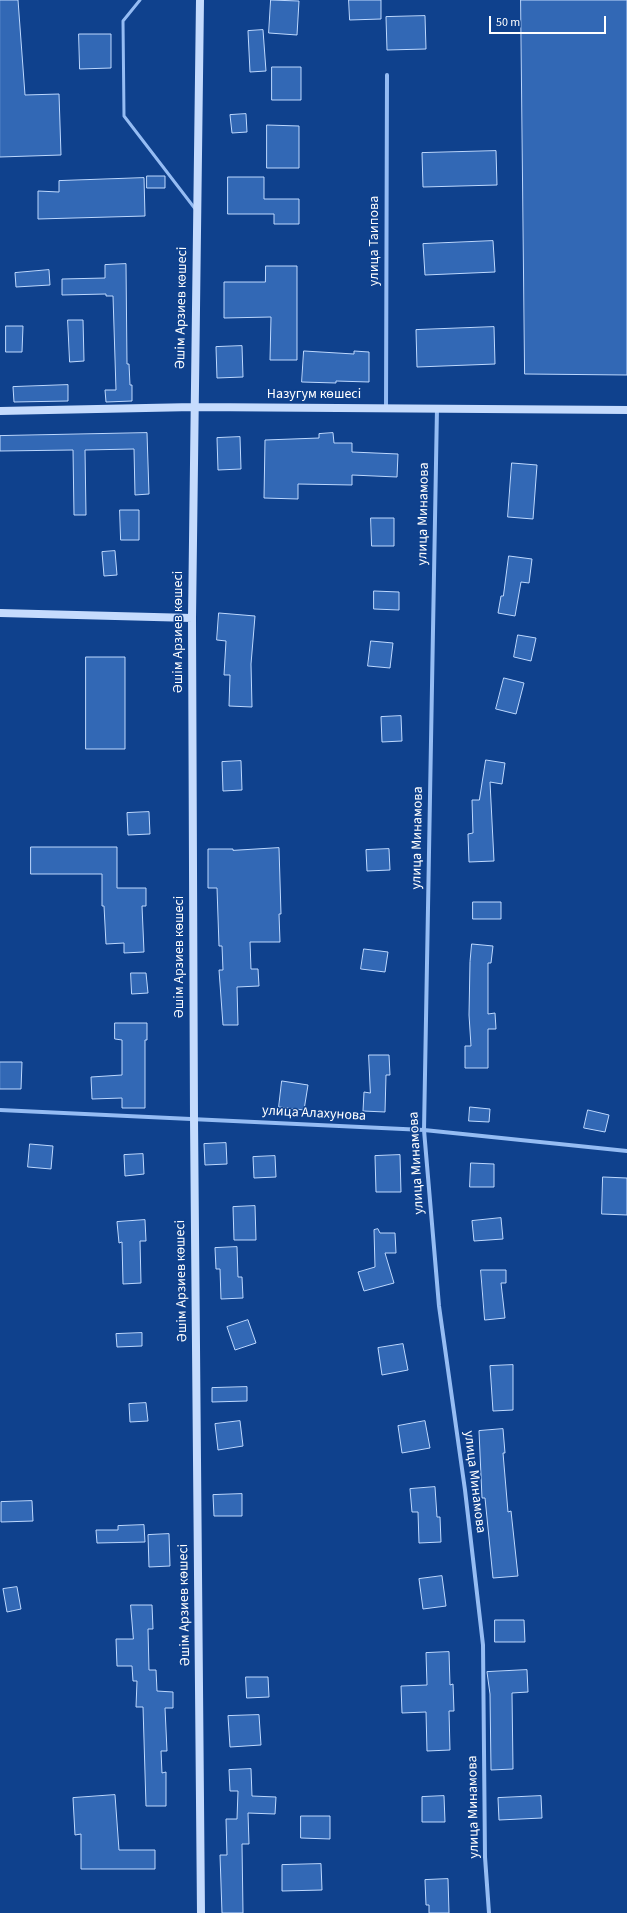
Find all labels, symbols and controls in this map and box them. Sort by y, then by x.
scale bar [491,8,608,34]
text: 50 m [496,14,520,31]
street label: улица Таипова [367,196,383,286]
street label: Әшім Арзиев көшесі [173,247,191,369]
street label: Назугум көшесі [267,387,361,403]
street label: улица Минамова [415,462,433,566]
street label: Әшім Арзиев көшесі [171,571,187,693]
street label: улица Минамова [409,786,427,890]
street label: Әшім Арзиев көшесі [172,896,188,1018]
street label: улица Алахунова [261,1103,367,1125]
street label: улица Минамова [406,1111,428,1215]
street label: Әшім Арзиев көшесі [173,1220,191,1342]
street label: улица Минамова [459,1430,489,1534]
street label: Әшім Арзиев көшесі [176,1544,194,1666]
street label: улица Минамова [465,1755,483,1859]

